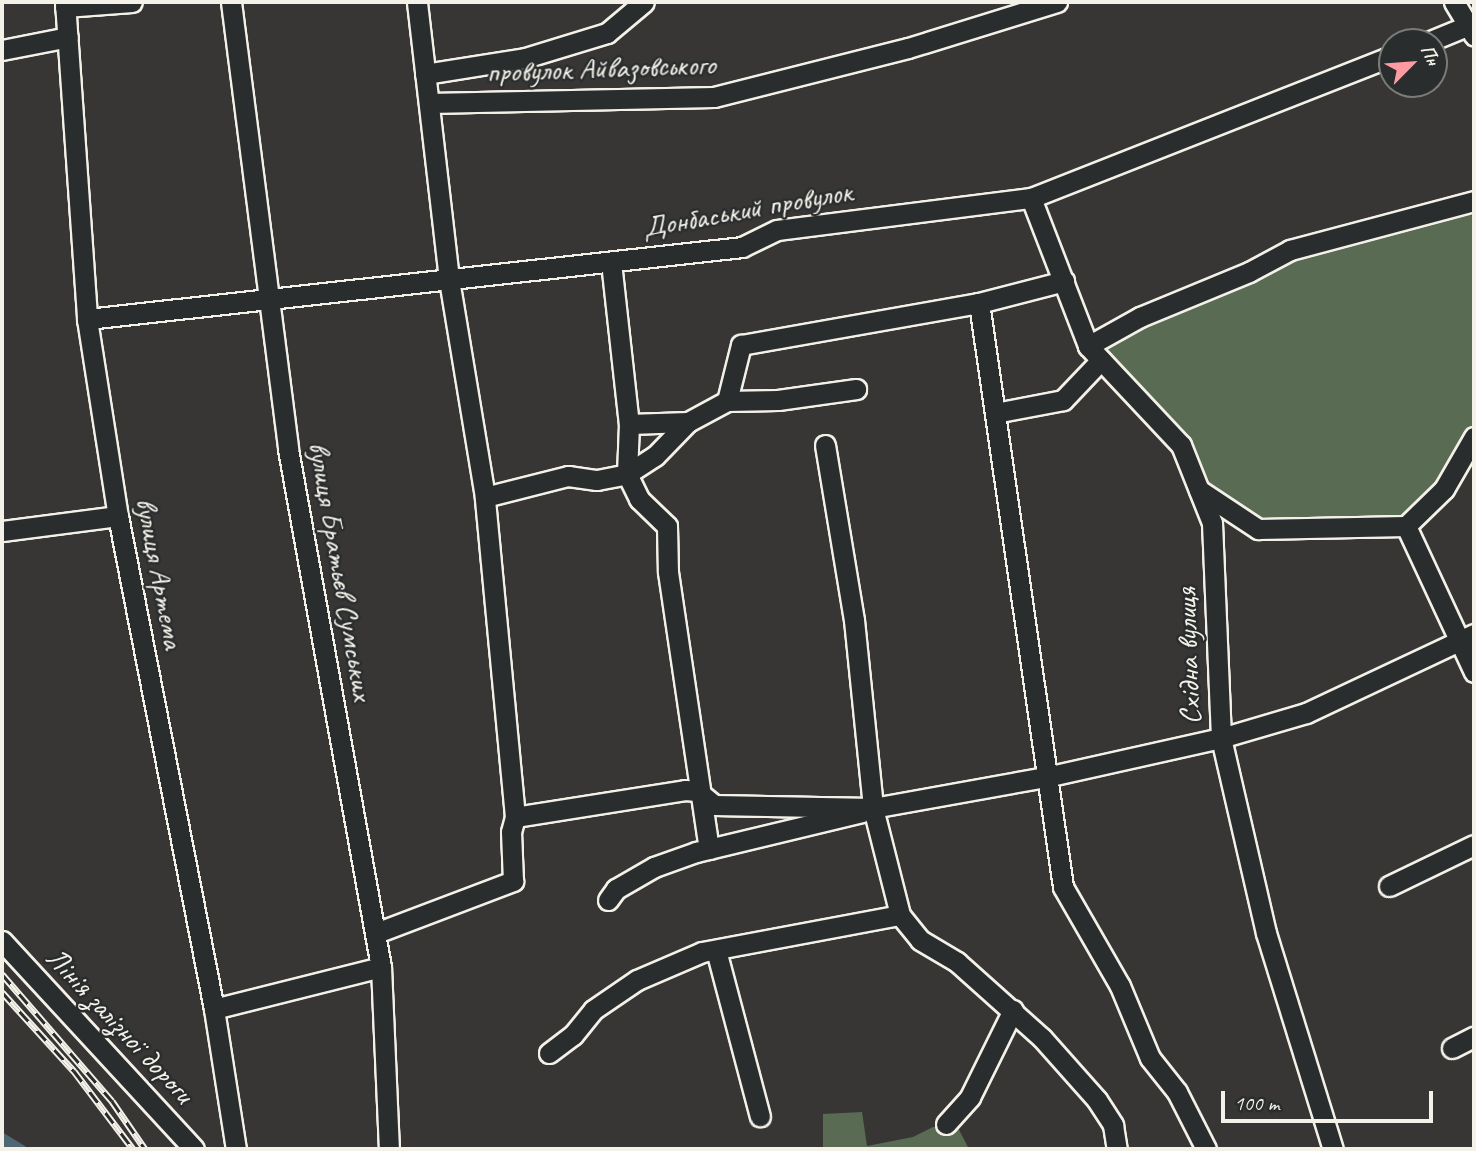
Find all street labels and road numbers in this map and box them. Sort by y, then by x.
street label: провулок Айвазовського [486,46,716,90]
street label: Донбаський провулок [639,173,855,245]
street label: вулиця Братьєв Сумських [301,440,381,702]
street label: вулиця Артема [128,494,192,652]
street label: Східна вулиця [1168,587,1208,725]
street label: Лінія залізної дороги [38,939,202,1111]

